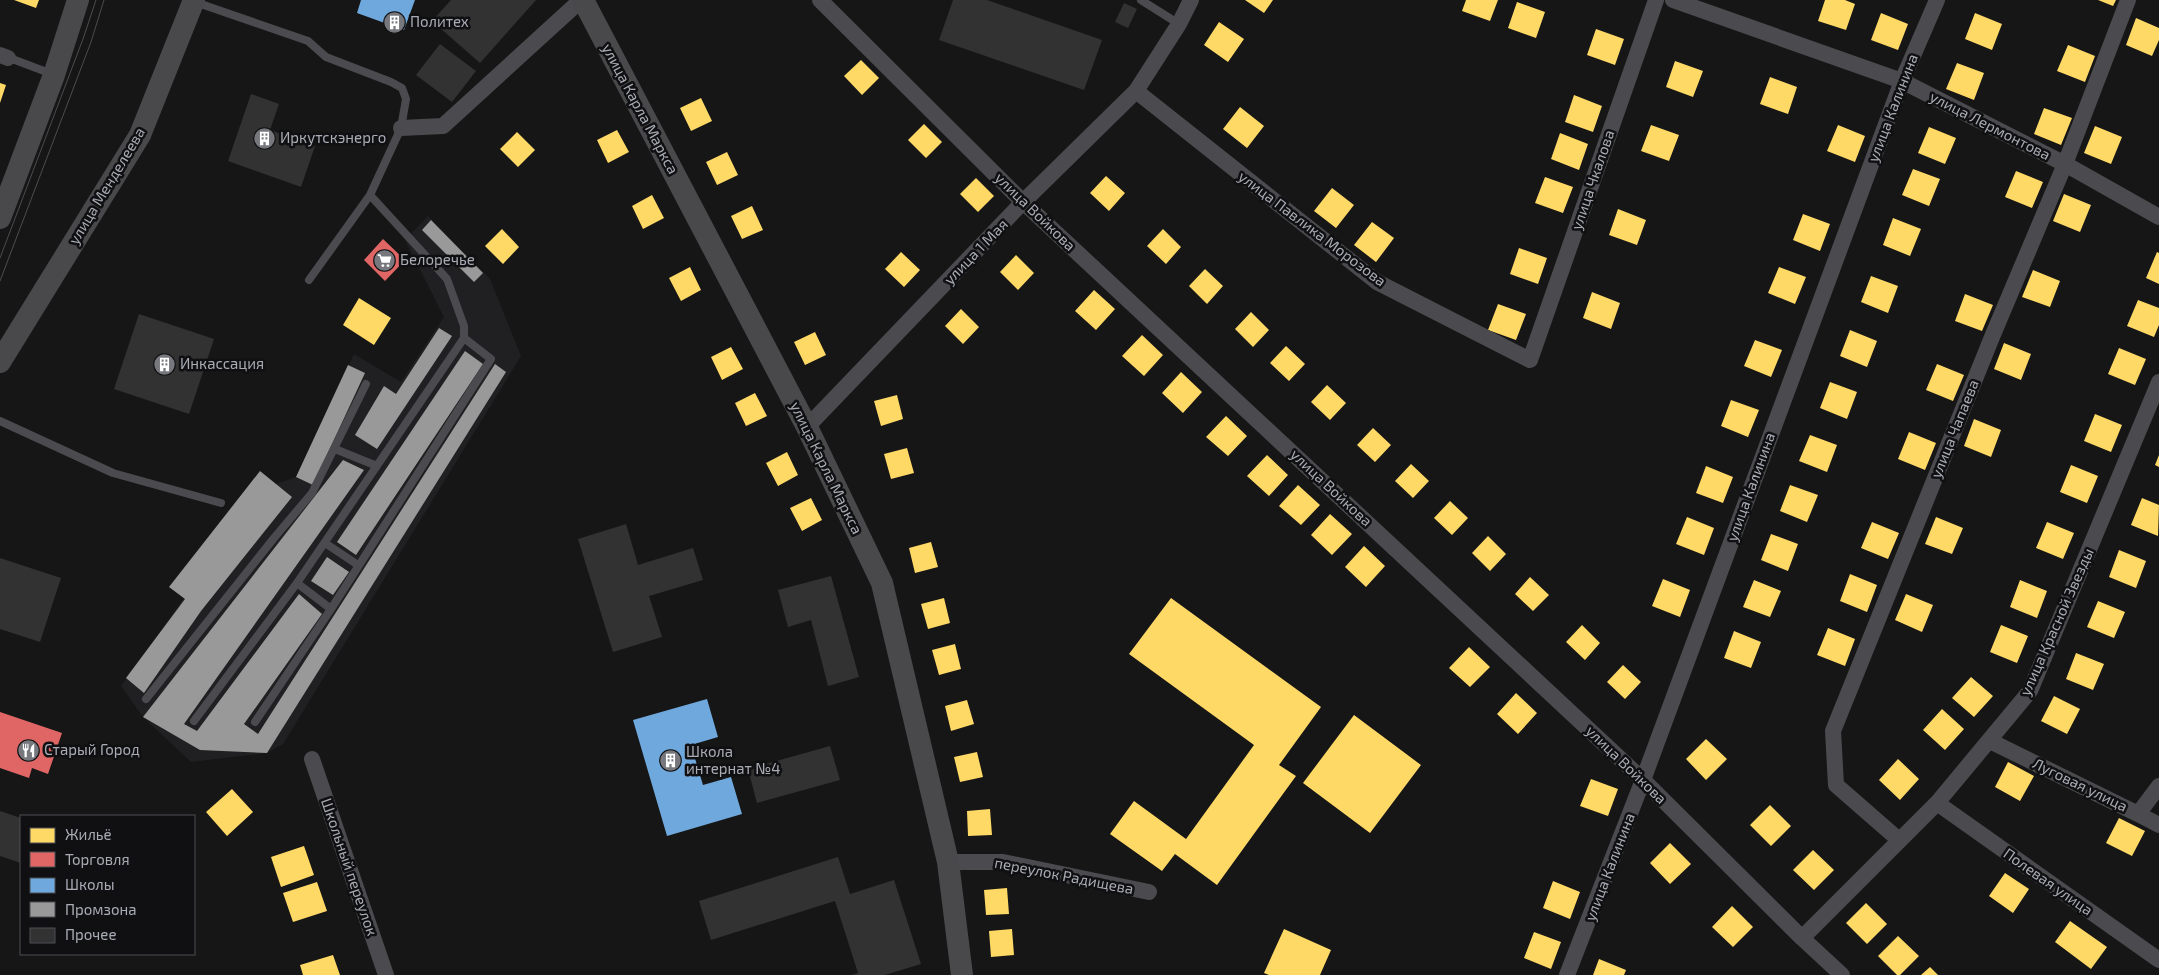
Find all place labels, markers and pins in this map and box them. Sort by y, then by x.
building icon: Политех [382,10,406,34]
place label: Политех [410,12,469,30]
building icon: Иркутскэнерго [252,126,276,150]
place label: Иркутскэнерго [280,128,386,147]
supermarket icon: Белоречье [372,248,396,272]
place label: Белоречье [400,250,475,268]
building icon: Инкассация [152,352,176,376]
place label: Инкассация [180,354,264,372]
restaurant icon: Старый Город [16,738,40,762]
place label: Старый Город [44,740,140,758]
place label: Школа интернат №4 [686,742,781,777]
building icon: Школа интернат №4 [658,749,682,773]

